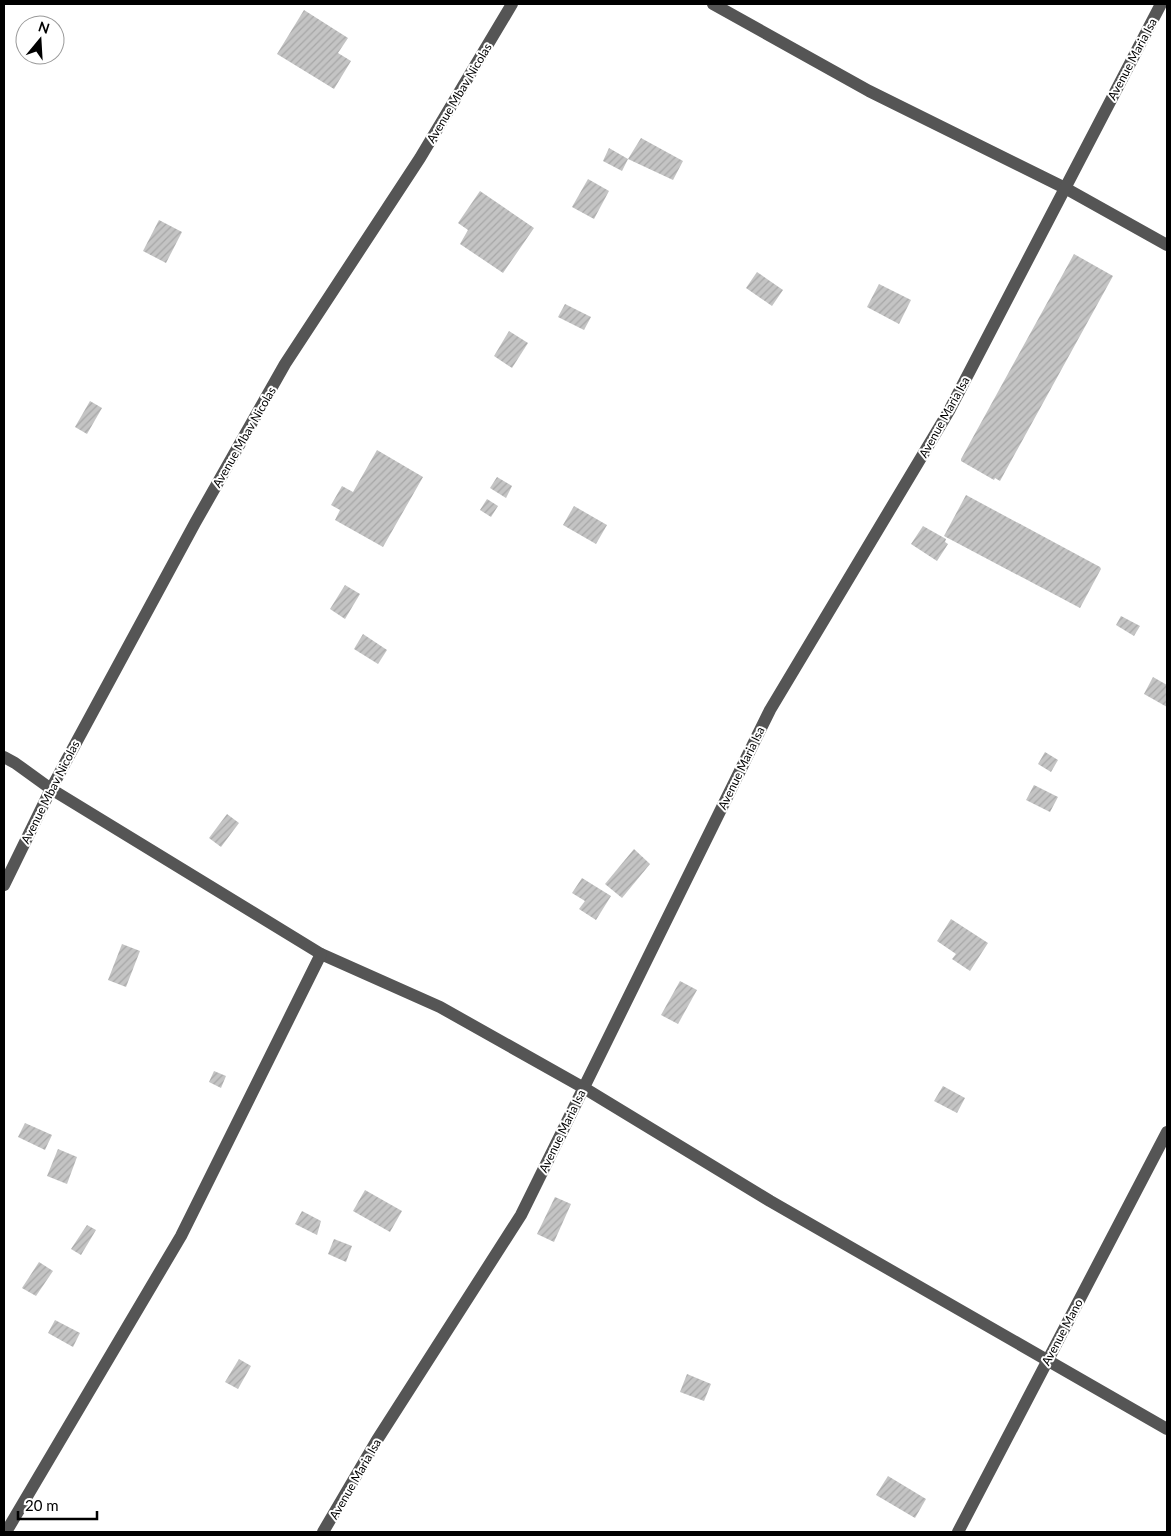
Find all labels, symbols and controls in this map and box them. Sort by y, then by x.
north arrow [15,15,65,65]
street label: Avenue Maria Isa [1104,16,1160,102]
text: N [36,17,52,37]
street label: Avenue Mbav Nicolas [423,40,495,146]
street label: Avenue Maria Isa [916,374,972,460]
street label: Avenue Mbav Nicolas [209,384,279,490]
street label: Avenue Maria Isa [714,724,768,812]
street label: Avenue Mbav Nicolas [17,738,83,846]
street label: Avenue Maria Isa [535,1087,589,1175]
street label: Avenue Mano [1038,1296,1086,1368]
street label: Avenue Maria Isa [326,1436,384,1522]
scale bar [18,1488,96,1520]
text: 20 m [25,1496,59,1514]

